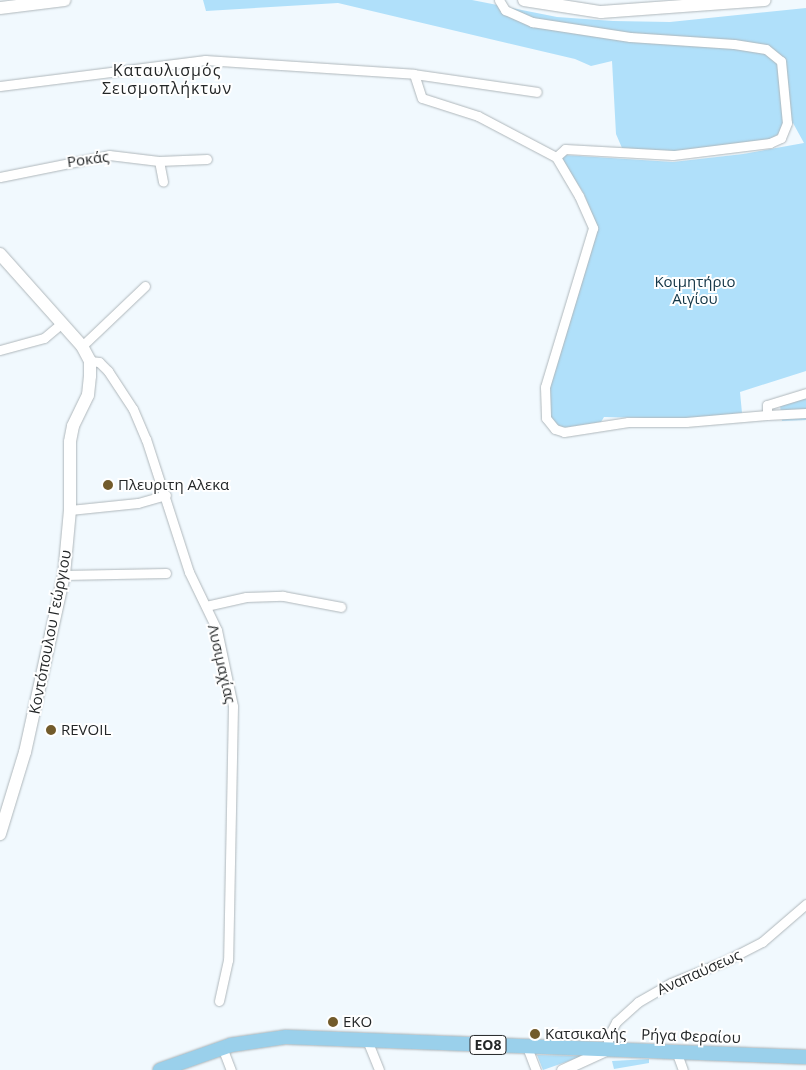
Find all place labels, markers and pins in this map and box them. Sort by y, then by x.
place label: Πλευριτη Αλεκα [118,476,229,494]
marker: Πλευριτη Αλεκα [102,479,114,491]
place label: REVOIL [61,721,111,739]
marker: REVOIL [45,724,57,736]
place label: EKO [343,1013,372,1031]
marker: EKO [327,1016,339,1028]
place label: Κατσικαλής [545,1025,626,1043]
marker: Κατσικαλής [529,1028,541,1040]

